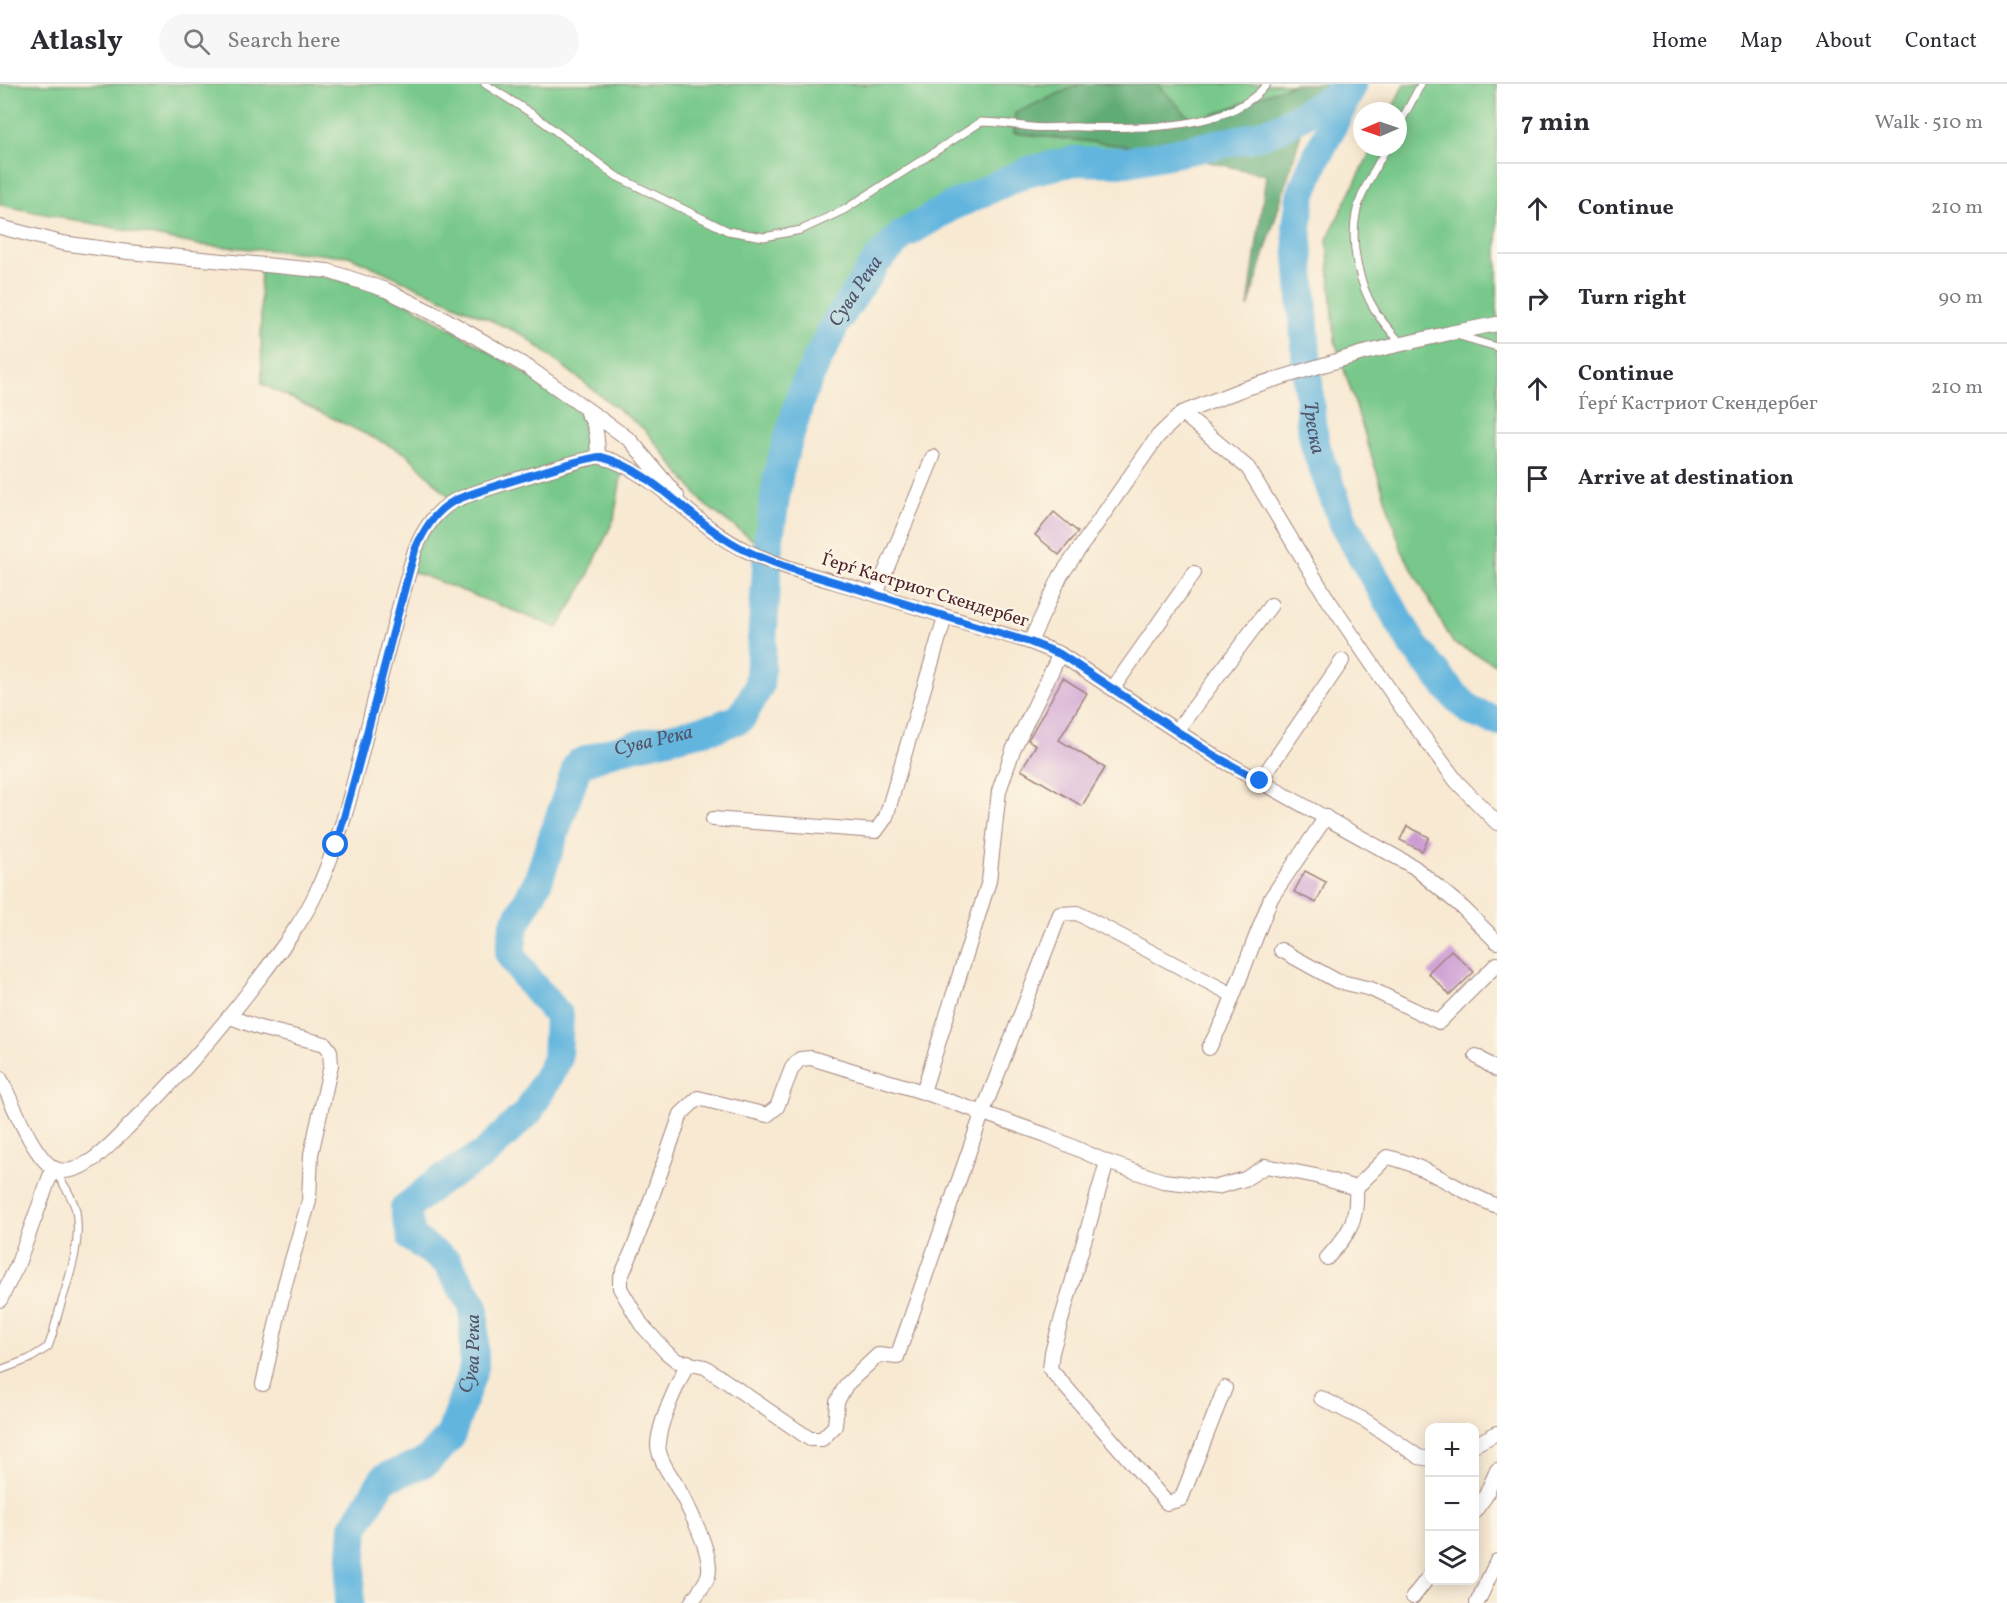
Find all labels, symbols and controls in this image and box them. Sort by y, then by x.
search box [159,14,579,68]
text: Atlasly [30,22,123,61]
icon: search [180,25,213,58]
text: Search here [228,26,340,57]
text: Home [1652,27,1707,56]
text: Map [1740,27,1782,56]
text: About [1815,27,1872,56]
text: Contact [1905,27,1977,56]
north arrow [1353,102,1407,156]
text: 7 min [1521,105,1590,141]
text: Walk · 510 m [1874,109,1983,137]
icon: ahead [1521,192,1554,225]
text: Continue [1578,193,1674,224]
text: 210 m [1931,194,1983,222]
water label: Сува Река [822,251,890,333]
icon: right [1521,282,1554,315]
text: Turn right [1578,283,1686,314]
text: 90 m [1939,284,1983,312]
text: Continue [1578,359,1674,390]
icon: ahead [1521,372,1554,405]
text: 210 m [1931,374,1983,402]
text: Ѓерѓ Кастриот Скендербег [1578,390,1818,418]
water label: Треска [1295,400,1331,458]
icon: arrive [1521,462,1554,495]
text: Arrive at destination [1578,463,1794,494]
street label: Ѓерѓ Кастриот Скендербег [818,547,1032,635]
water label: Сува Река [611,719,696,764]
route end [1246,767,1272,793]
route start [322,831,348,857]
water label: Сува Река [452,1314,488,1397]
map controls [1425,1423,1479,1585]
button: + [1425,1423,1479,1477]
button: − [1425,1477,1479,1531]
button: layers [1425,1531,1479,1585]

